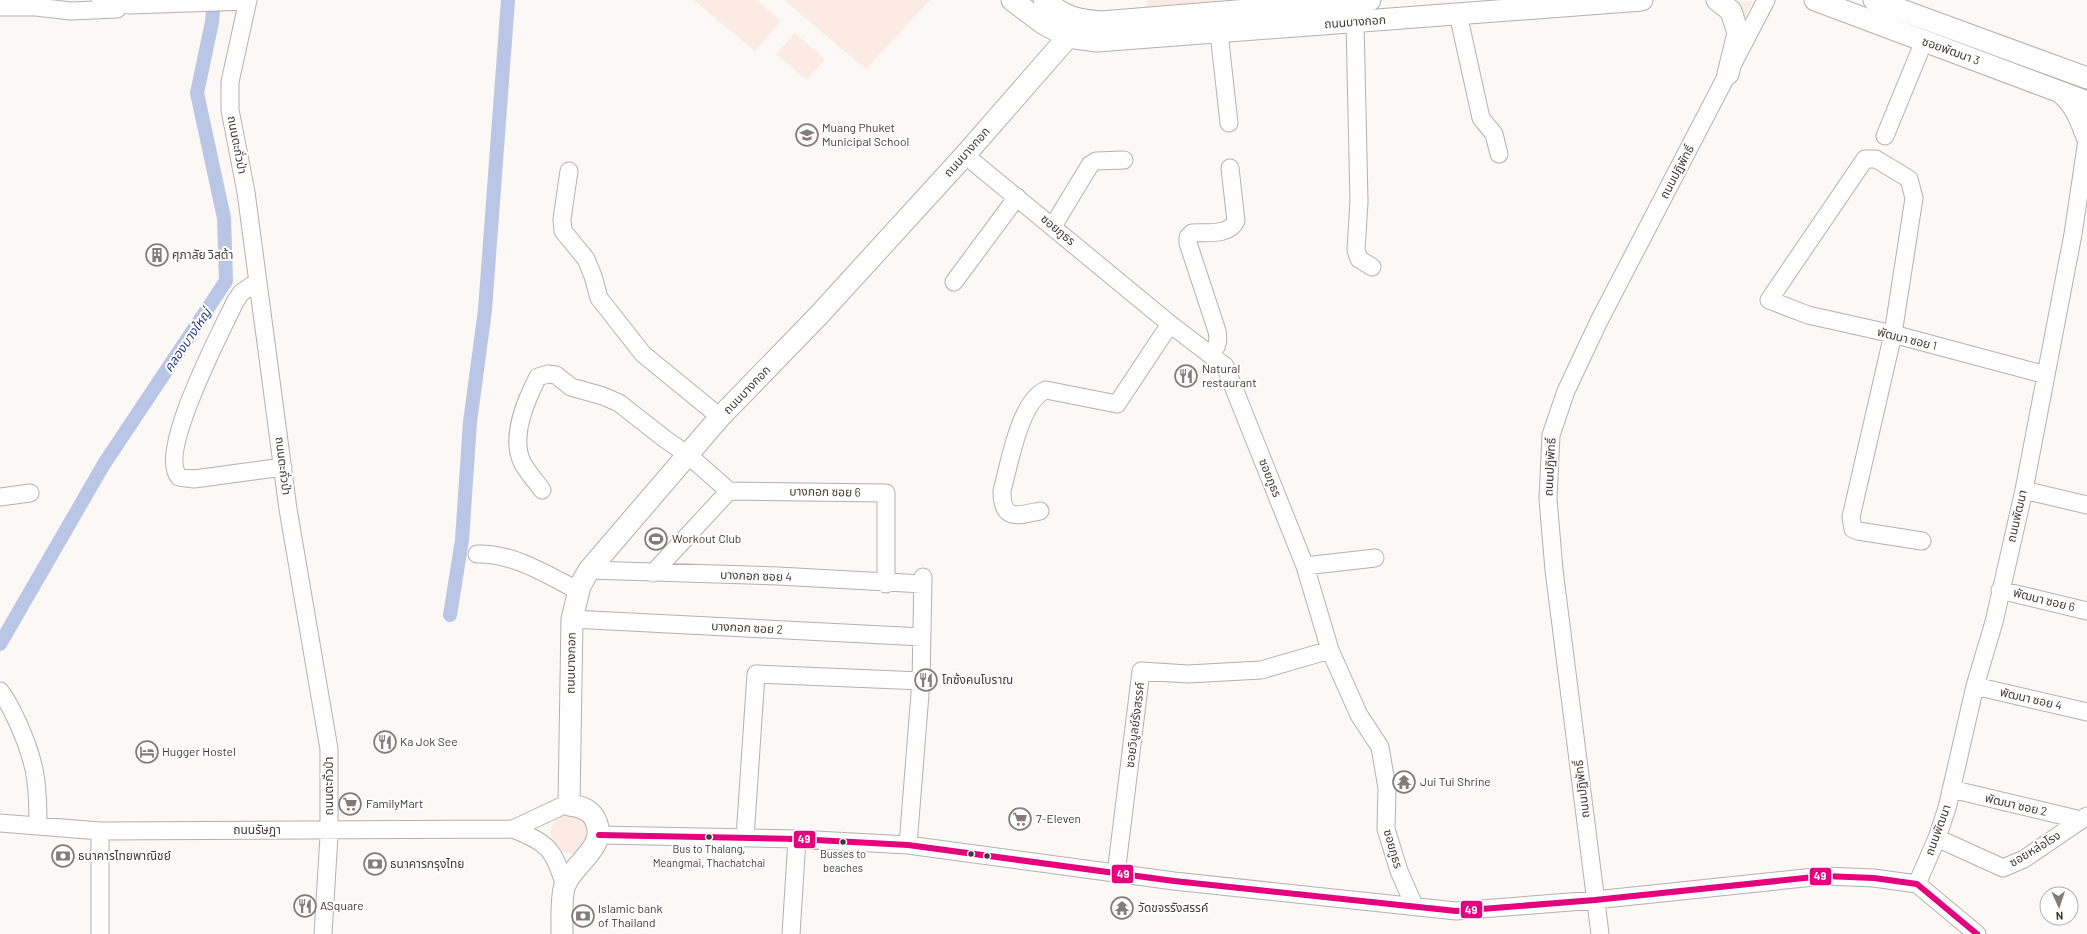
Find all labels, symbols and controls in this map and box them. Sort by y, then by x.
street label: ถนนบางกอก [1324,12,1386,30]
street label: ซอยพัฒนา 3 [1920,33,1982,67]
street label: ถนนตะกั่วป่า [225,115,251,175]
place label: Muang Phuket Municipal School [822,120,909,148]
school or university icon: Muang Phuket Municipal School [794,122,820,148]
street label: ถนนบางกอก [940,124,992,179]
street label: ถนนปฏิพัทธิ์ [1656,142,1697,201]
street label: ซอยภูธร [1038,211,1079,248]
building icon: ศุภาลัย วิสต้า [144,242,170,268]
place label: ศุภาลัย วิสต้า [172,247,233,262]
water label: คลองบางใหญ่ [160,304,215,375]
street label: พัฒนา ซอย 1 [1876,324,1939,352]
place label: Natural restaurant [1202,361,1257,389]
street label: ถนนบางกอก [720,362,773,416]
restaurant icon: Natural restaurant [1173,363,1199,389]
street label: ถนนตะกั่วป่า [273,436,295,496]
street label: ถนนปฏิพัทธิ์ [1540,437,1559,497]
street label: ซอยภูธร [1256,456,1285,499]
street label: บางกอก ซอย 6 [789,483,861,499]
street label: ถนนพัฒนา [2003,488,2029,543]
sports icon: Workout Club [643,526,669,552]
place label: Workout Club [672,531,741,545]
street label: บางกอก ซอย 4 [720,567,792,583]
street label: พัฒนา ซอย 6 [2012,585,2077,613]
street label: บางกอก ซอย 2 [711,618,783,636]
street label: ถนนบางกอก [562,632,578,694]
restaurant icon: โกซ้งคนโบราณ [913,667,939,693]
place label: โกซ้งคนโบราณ [942,672,1013,686]
street label: ซอยวิบูลย์รังสรรค์ [1122,681,1147,769]
street label: พัฒนา ซอย 4 [1999,684,2064,712]
restaurant icon: Ka Jok See [372,729,398,755]
place label: Ka Jok See [400,734,458,748]
hotel icon: Hugger Hostel [134,739,160,765]
place label: Hugger Hostel [162,744,236,758]
street label: ถนนตะกั่วป่า [321,757,335,815]
street label: ถนนปฏิพัทธิ์ [1570,759,1593,819]
temple icon: Jui Tui Shrine [1391,769,1417,795]
place label: Jui Tui Shrine [1420,774,1491,788]
street label: พัฒนา ซอย 2 [1984,790,2049,818]
supermarket icon: FamilyMart [337,791,363,817]
place label: FamilyMart [366,796,423,810]
street label: ถนนพัฒนา [1921,802,1953,857]
supermarket icon: 7-Eleven [1007,806,1033,832]
place label: 7-Eleven [1036,811,1081,825]
street label: ถนนรัษฎา [233,822,281,837]
street label: ซอยภูธร [1381,827,1406,870]
street label: ซอยหล่อโรง [2006,827,2063,869]
line badge: 49 [793,830,816,849]
marker: Bus to Thalang, Meangmai, Thachatchai [704,832,714,842]
text: 49 [798,832,810,845]
marker: Busses to beaches [838,837,848,847]
place label: Bus to Thalang, Meangmai, Thachatchai [653,842,766,869]
bank icon: ธนาคารไทยพาณิชย์ [50,843,76,869]
place label: Busses to beaches [820,847,866,874]
place label: ธนาคารไทยพาณิชย์ [78,848,171,862]
unlabelled marker [966,849,976,859]
bank icon: ธนาคารกรุงไทย [362,851,388,877]
unlabelled marker [982,851,992,861]
place label: ธนาคารกรุงไทย [390,856,464,871]
line badge: 49 [1111,864,1134,884]
text: 49 [1117,867,1129,880]
line badge: 49 [1809,867,1832,886]
text: 49 [1814,869,1826,882]
north arrow [2039,886,2079,926]
restaurant icon: ASquare [292,893,318,919]
temple icon: วัดขจรรังสรรค์ [1109,895,1135,921]
place label: ASquare [320,898,364,912]
place label: วัดขจรรังสรรค์ [1138,900,1208,914]
line badge: 49 [1460,900,1483,919]
place label: Islamic bank of Thailand [598,901,663,929]
bank icon: Islamic bank of Thailand [570,903,596,929]
text: 49 [1465,903,1477,916]
text: N [2056,910,2064,923]

